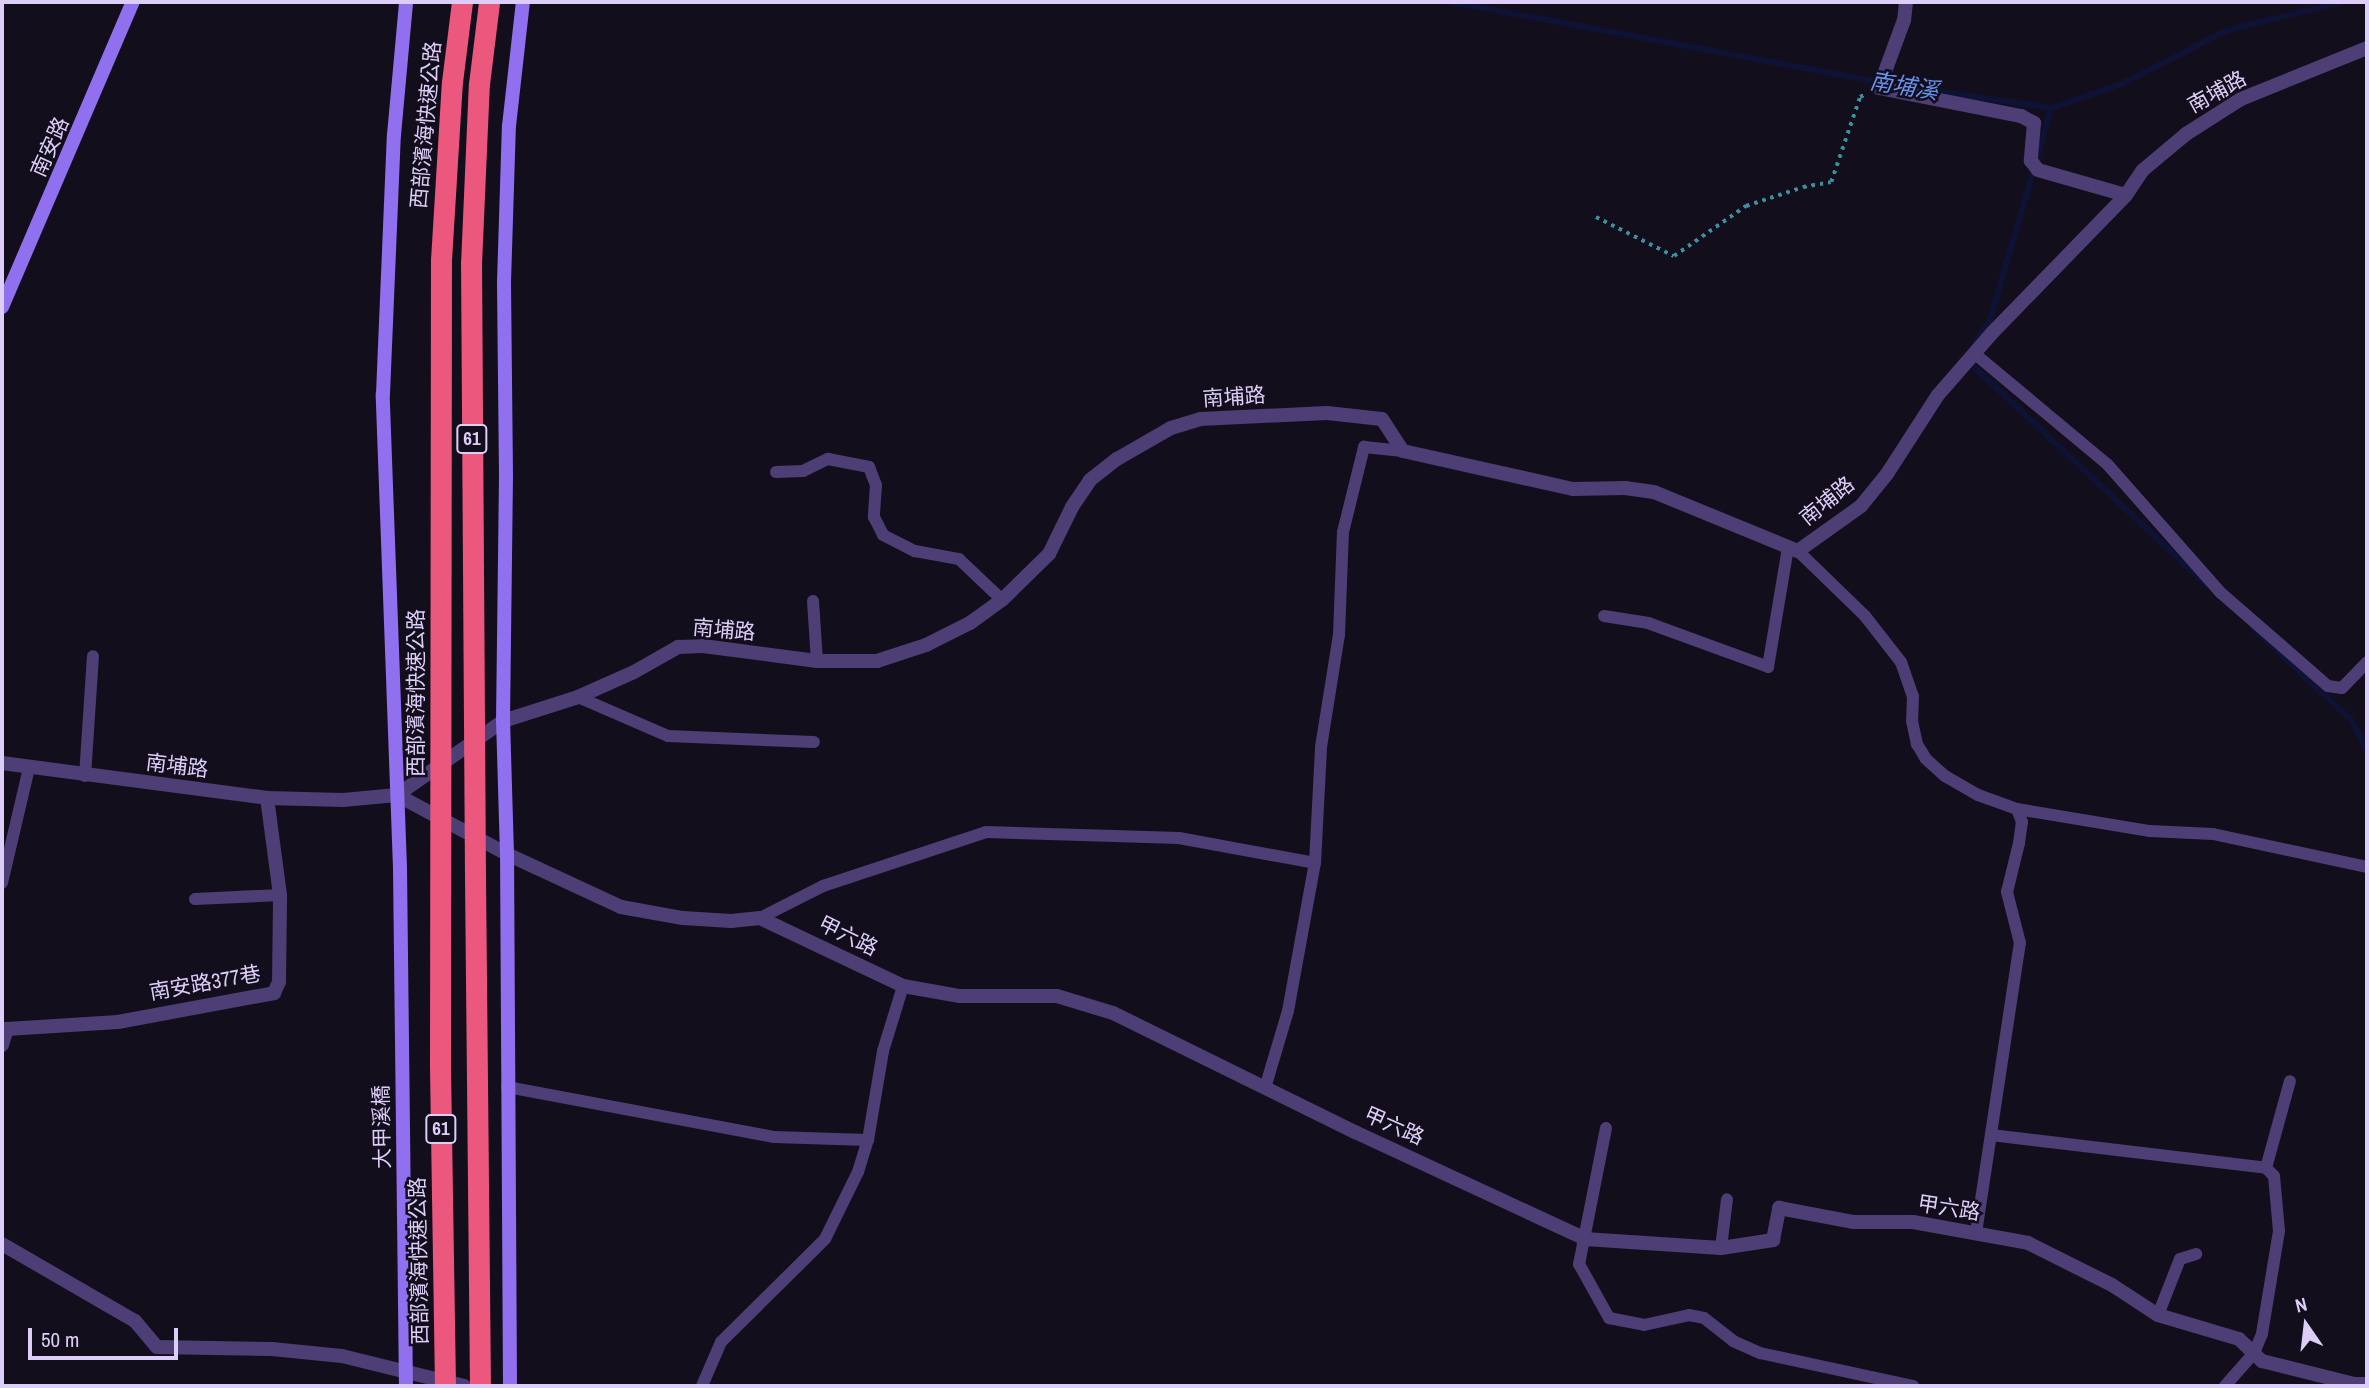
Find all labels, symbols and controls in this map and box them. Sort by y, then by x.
street label: 西部濱海快速公路 [406,40,446,210]
street label: 南埔路 [2183,66,2251,118]
water label: 南埔溪 [1868,67,1940,105]
street label: 南安路 [26,113,74,181]
street label: 南埔路 [1202,382,1266,412]
road number: 61 [456,424,488,454]
street label: 南埔路 [1795,471,1859,531]
street label: 西部濱海快速公路 [403,609,429,777]
street label: 南埔路 [692,615,756,645]
street label: 南埔路 [144,750,210,782]
street label: 甲六路 [814,911,882,961]
street label: 南安路377巷 [147,961,263,1005]
street label: 大甲溪橋 [369,1085,395,1169]
street label: 甲六路 [1360,1102,1428,1150]
road number: 61 [425,1114,457,1144]
street label: 西部濱海快速公路 [405,1177,433,1345]
street label: 甲六路 [1916,1191,1982,1225]
north arrow [2271,1290,2341,1360]
text: N [2292,1291,2310,1319]
scale bar [32,1314,182,1358]
text: 50 m [41,1325,79,1354]

